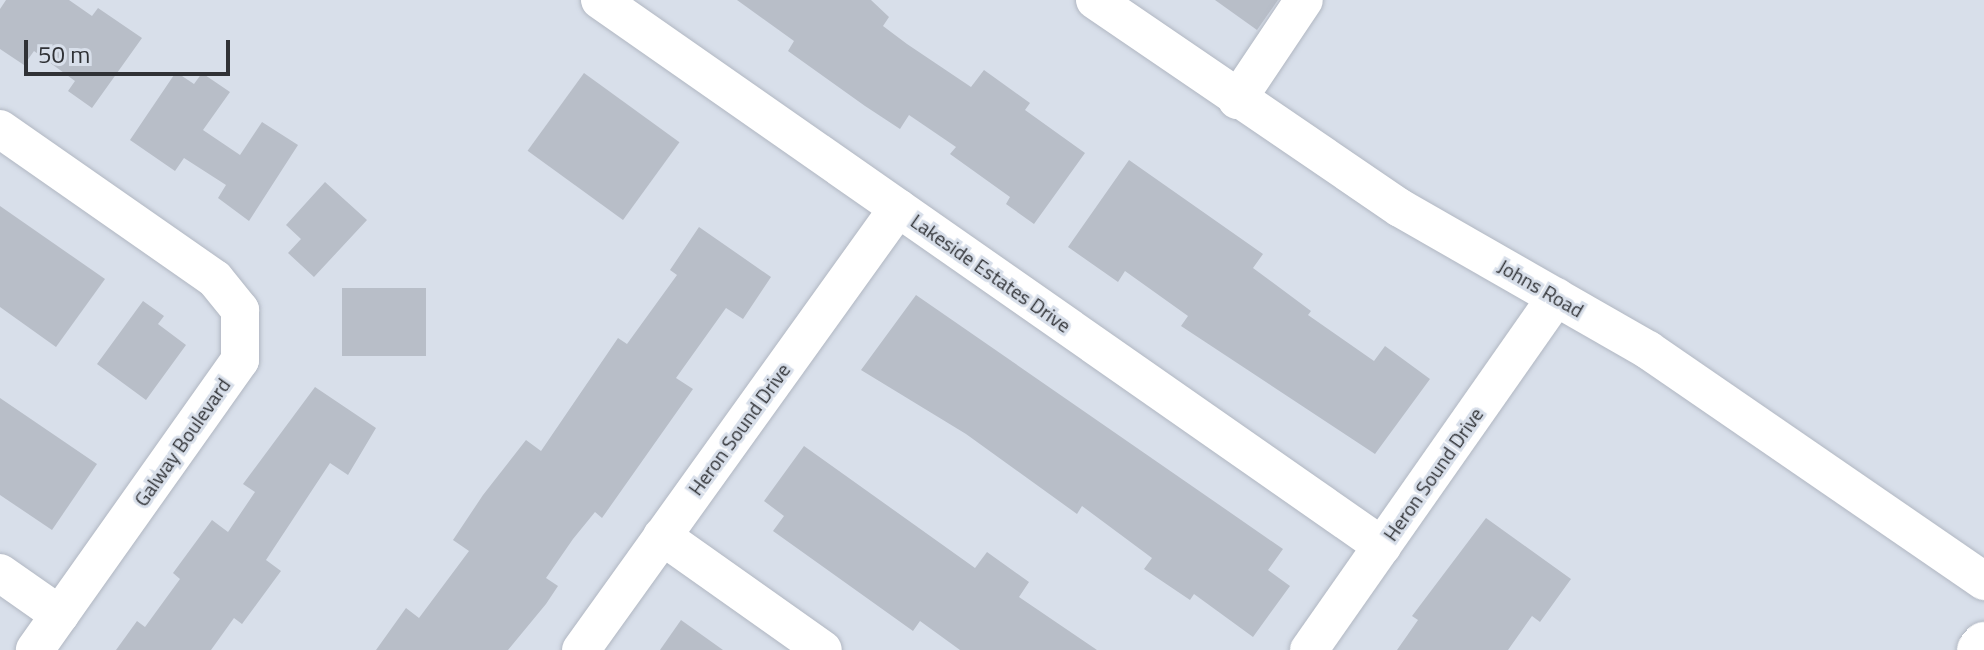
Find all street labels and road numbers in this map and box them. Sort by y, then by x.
street label: Lakeside Estates Drive [906,209,1076,337]
street label: Johns Road [1494,254,1588,322]
street label: Heron Sound Drive [683,358,795,500]
street label: Galway Boulevard [129,373,235,511]
street label: Heron Sound Drive [1378,403,1488,545]

